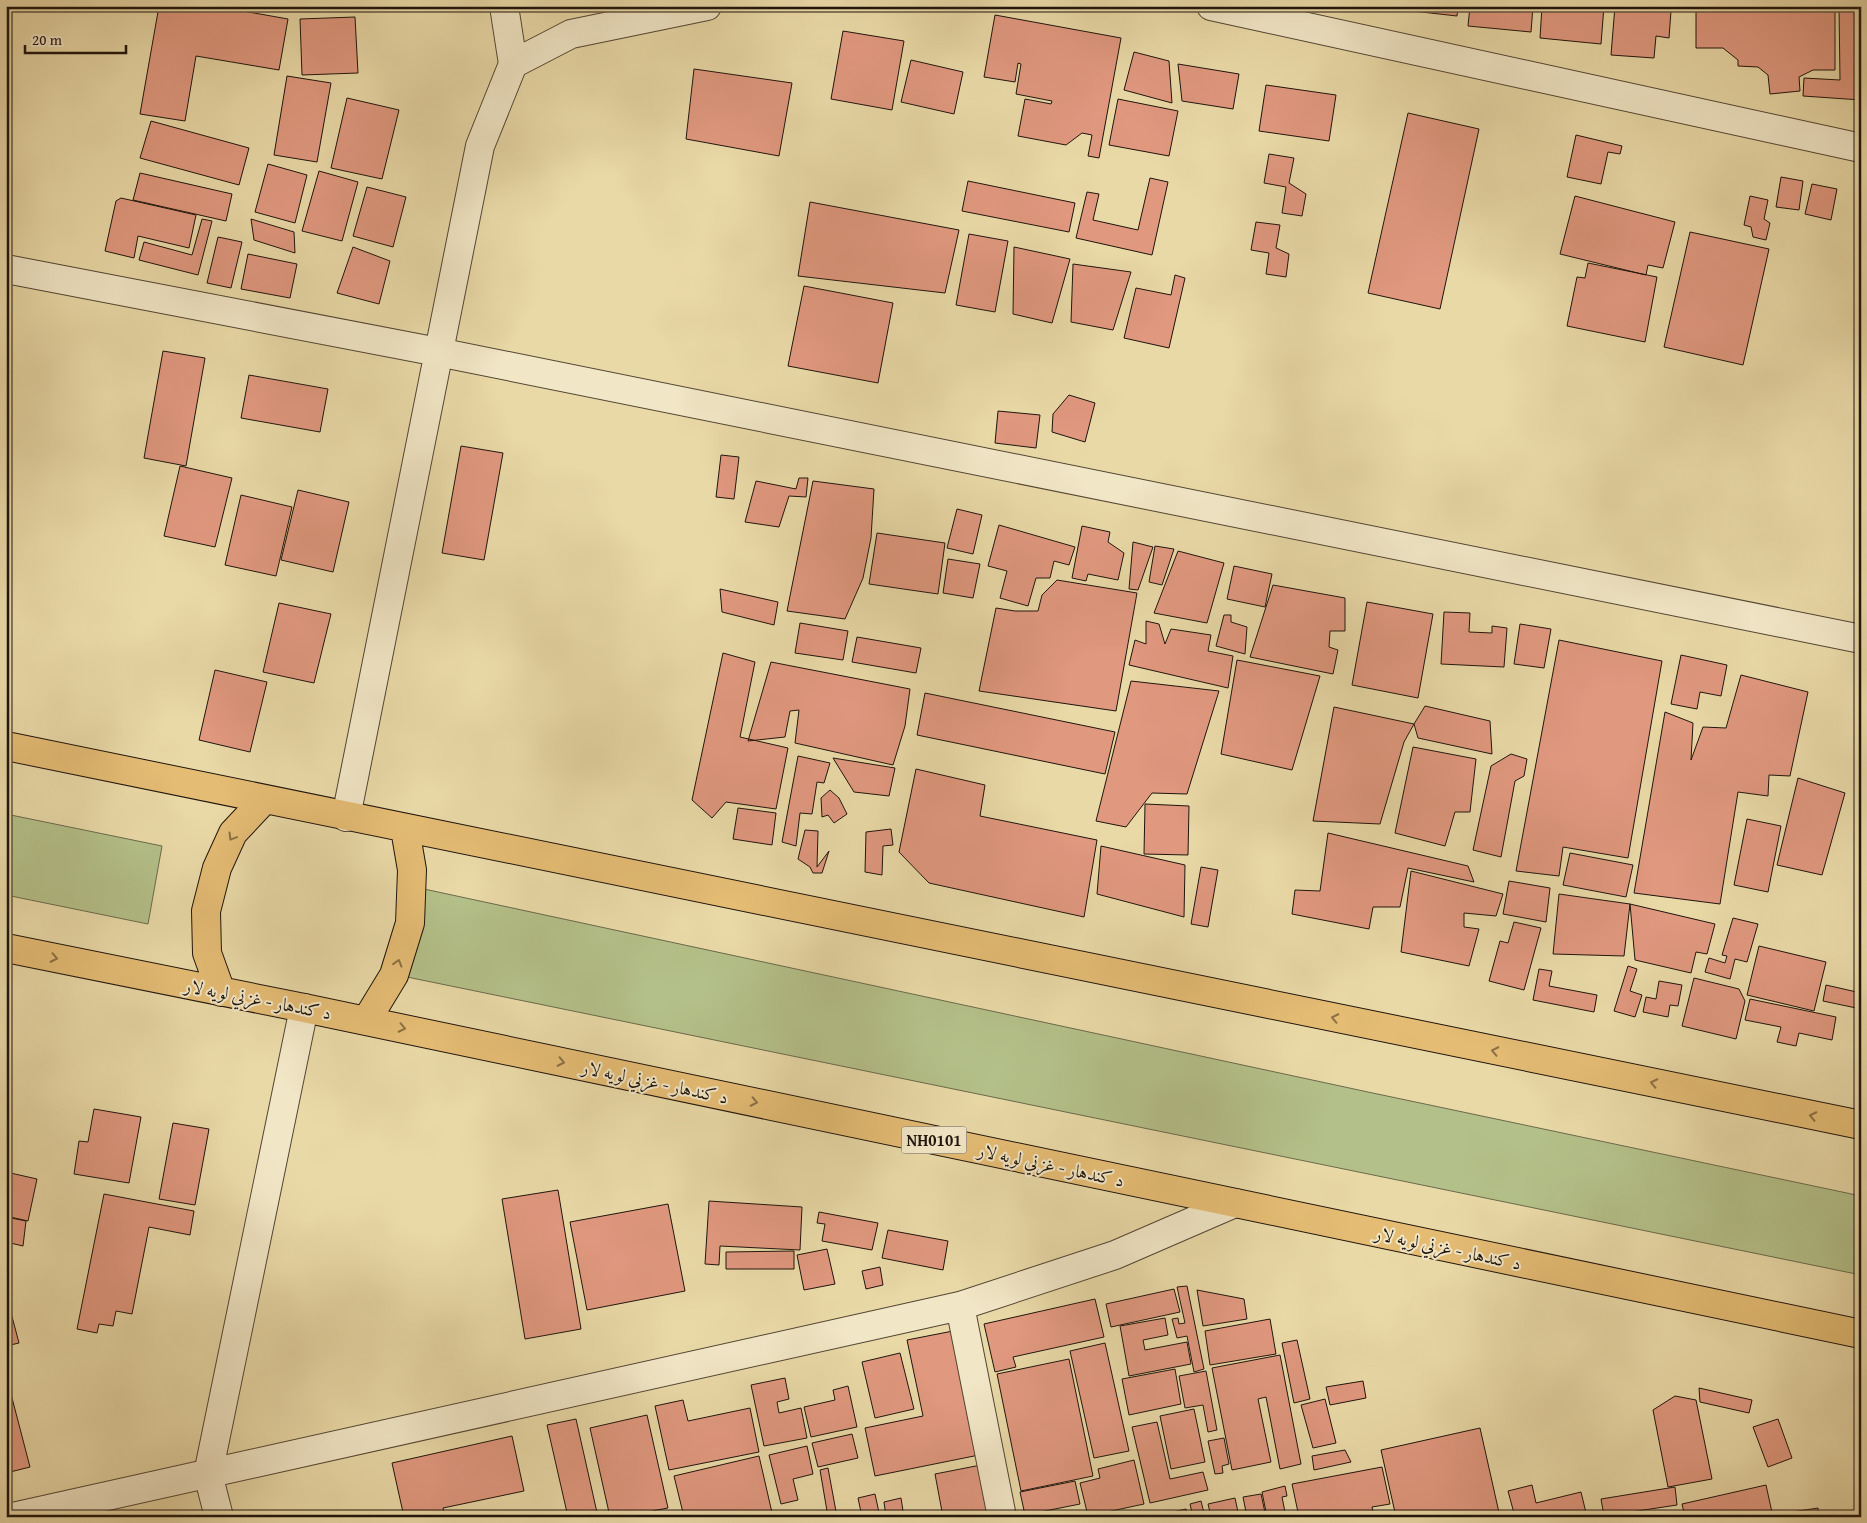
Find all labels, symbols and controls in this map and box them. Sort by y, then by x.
scale bar [25,22,126,54]
text: 20 m [32,29,63,50]
one-way arrow [229,831,239,840]
one-way arrow [50,952,58,962]
one-way arrow [392,959,402,968]
street label: د کندهار - غزني لويه لار [180,971,334,1028]
one-way arrow [1331,1014,1340,1024]
one-way arrow [397,1023,406,1033]
one-way arrow [1490,1046,1499,1057]
street label: د کندهار - غزني لويه لار [577,1053,731,1113]
one-way arrow [556,1056,565,1067]
one-way arrow [1649,1078,1658,1089]
one-way arrow [750,1097,759,1107]
one-way arrow [1809,1111,1817,1121]
road number: NH0101 [902,1126,966,1154]
street label: د کندهار - غزني لويه لار [973,1136,1127,1196]
street label: د کندهار - غزني لويه لار [1370,1219,1524,1279]

